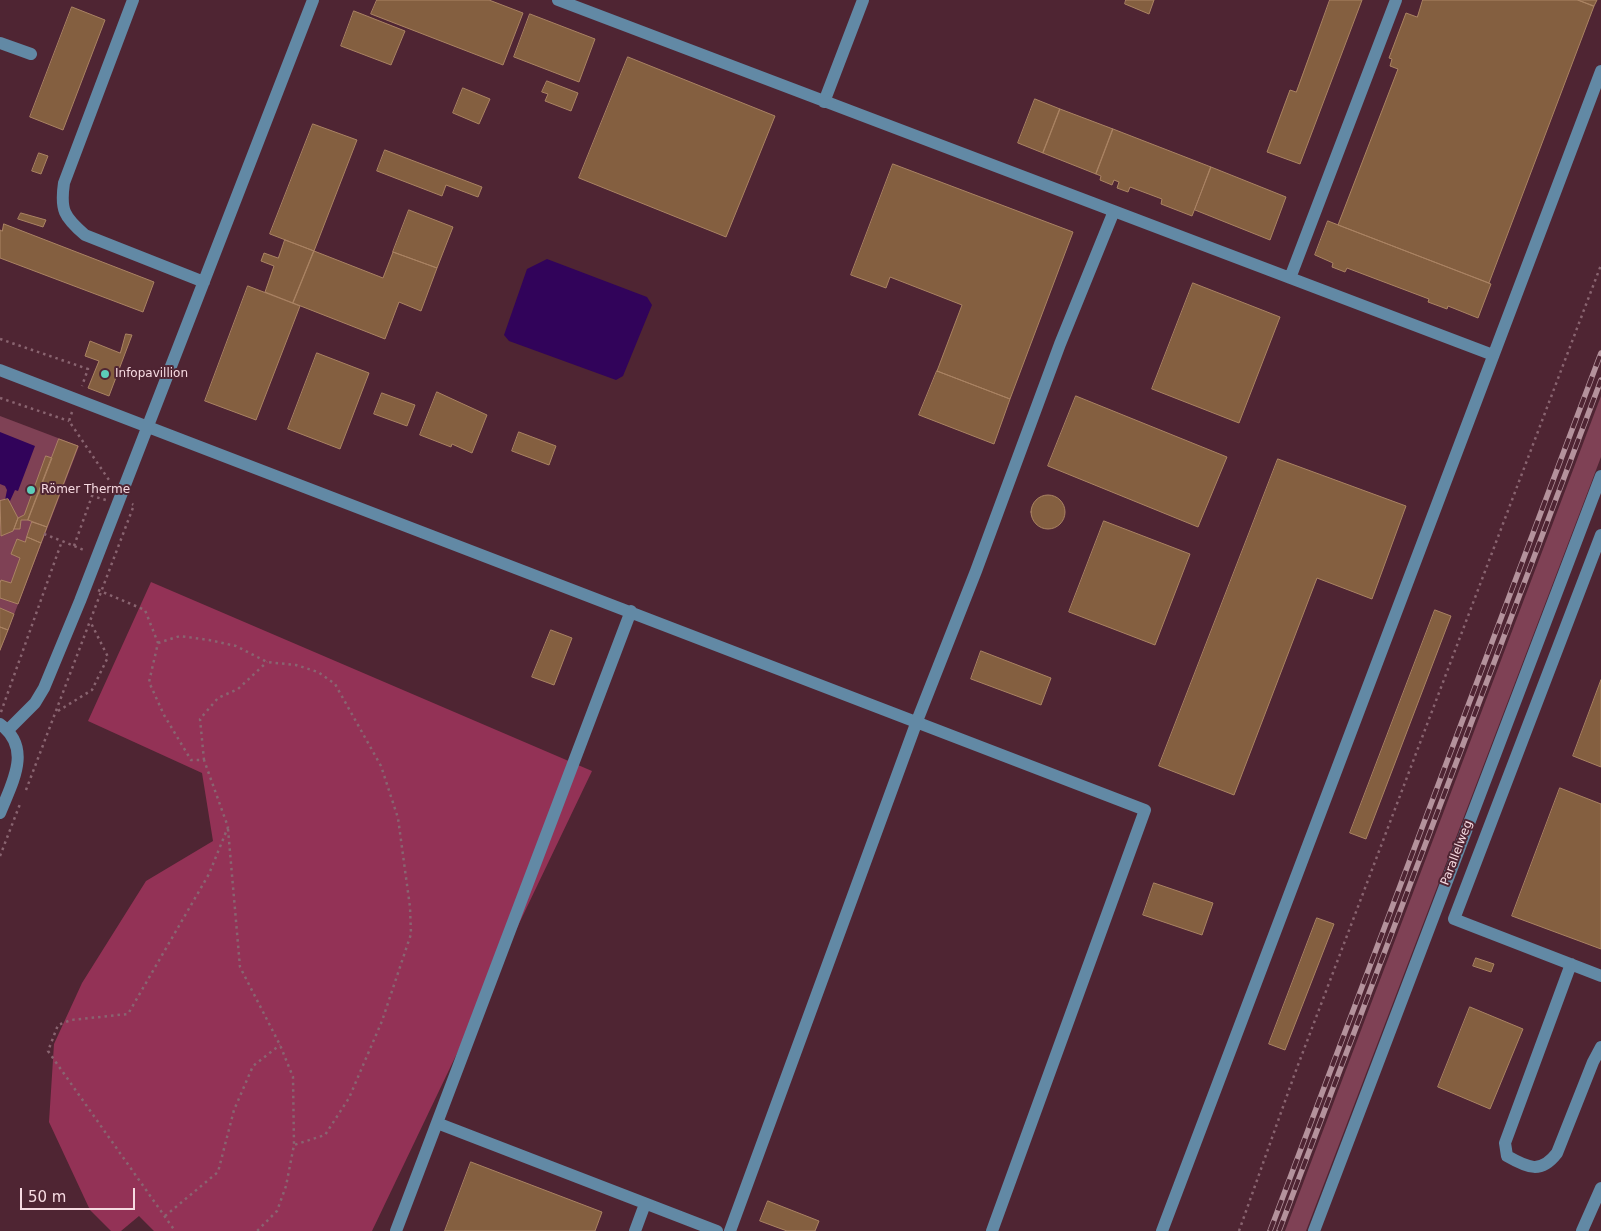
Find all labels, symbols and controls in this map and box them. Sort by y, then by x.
place label: Infopavillion [115,367,188,381]
marker: Infopavillion [99,368,111,380]
place label: Römer Therme [41,483,130,497]
marker: Römer Therme [25,484,37,496]
street label: Parallelweg [1438,818,1476,888]
scale bar [22,1178,138,1210]
text: 50 m [28,1188,66,1206]

